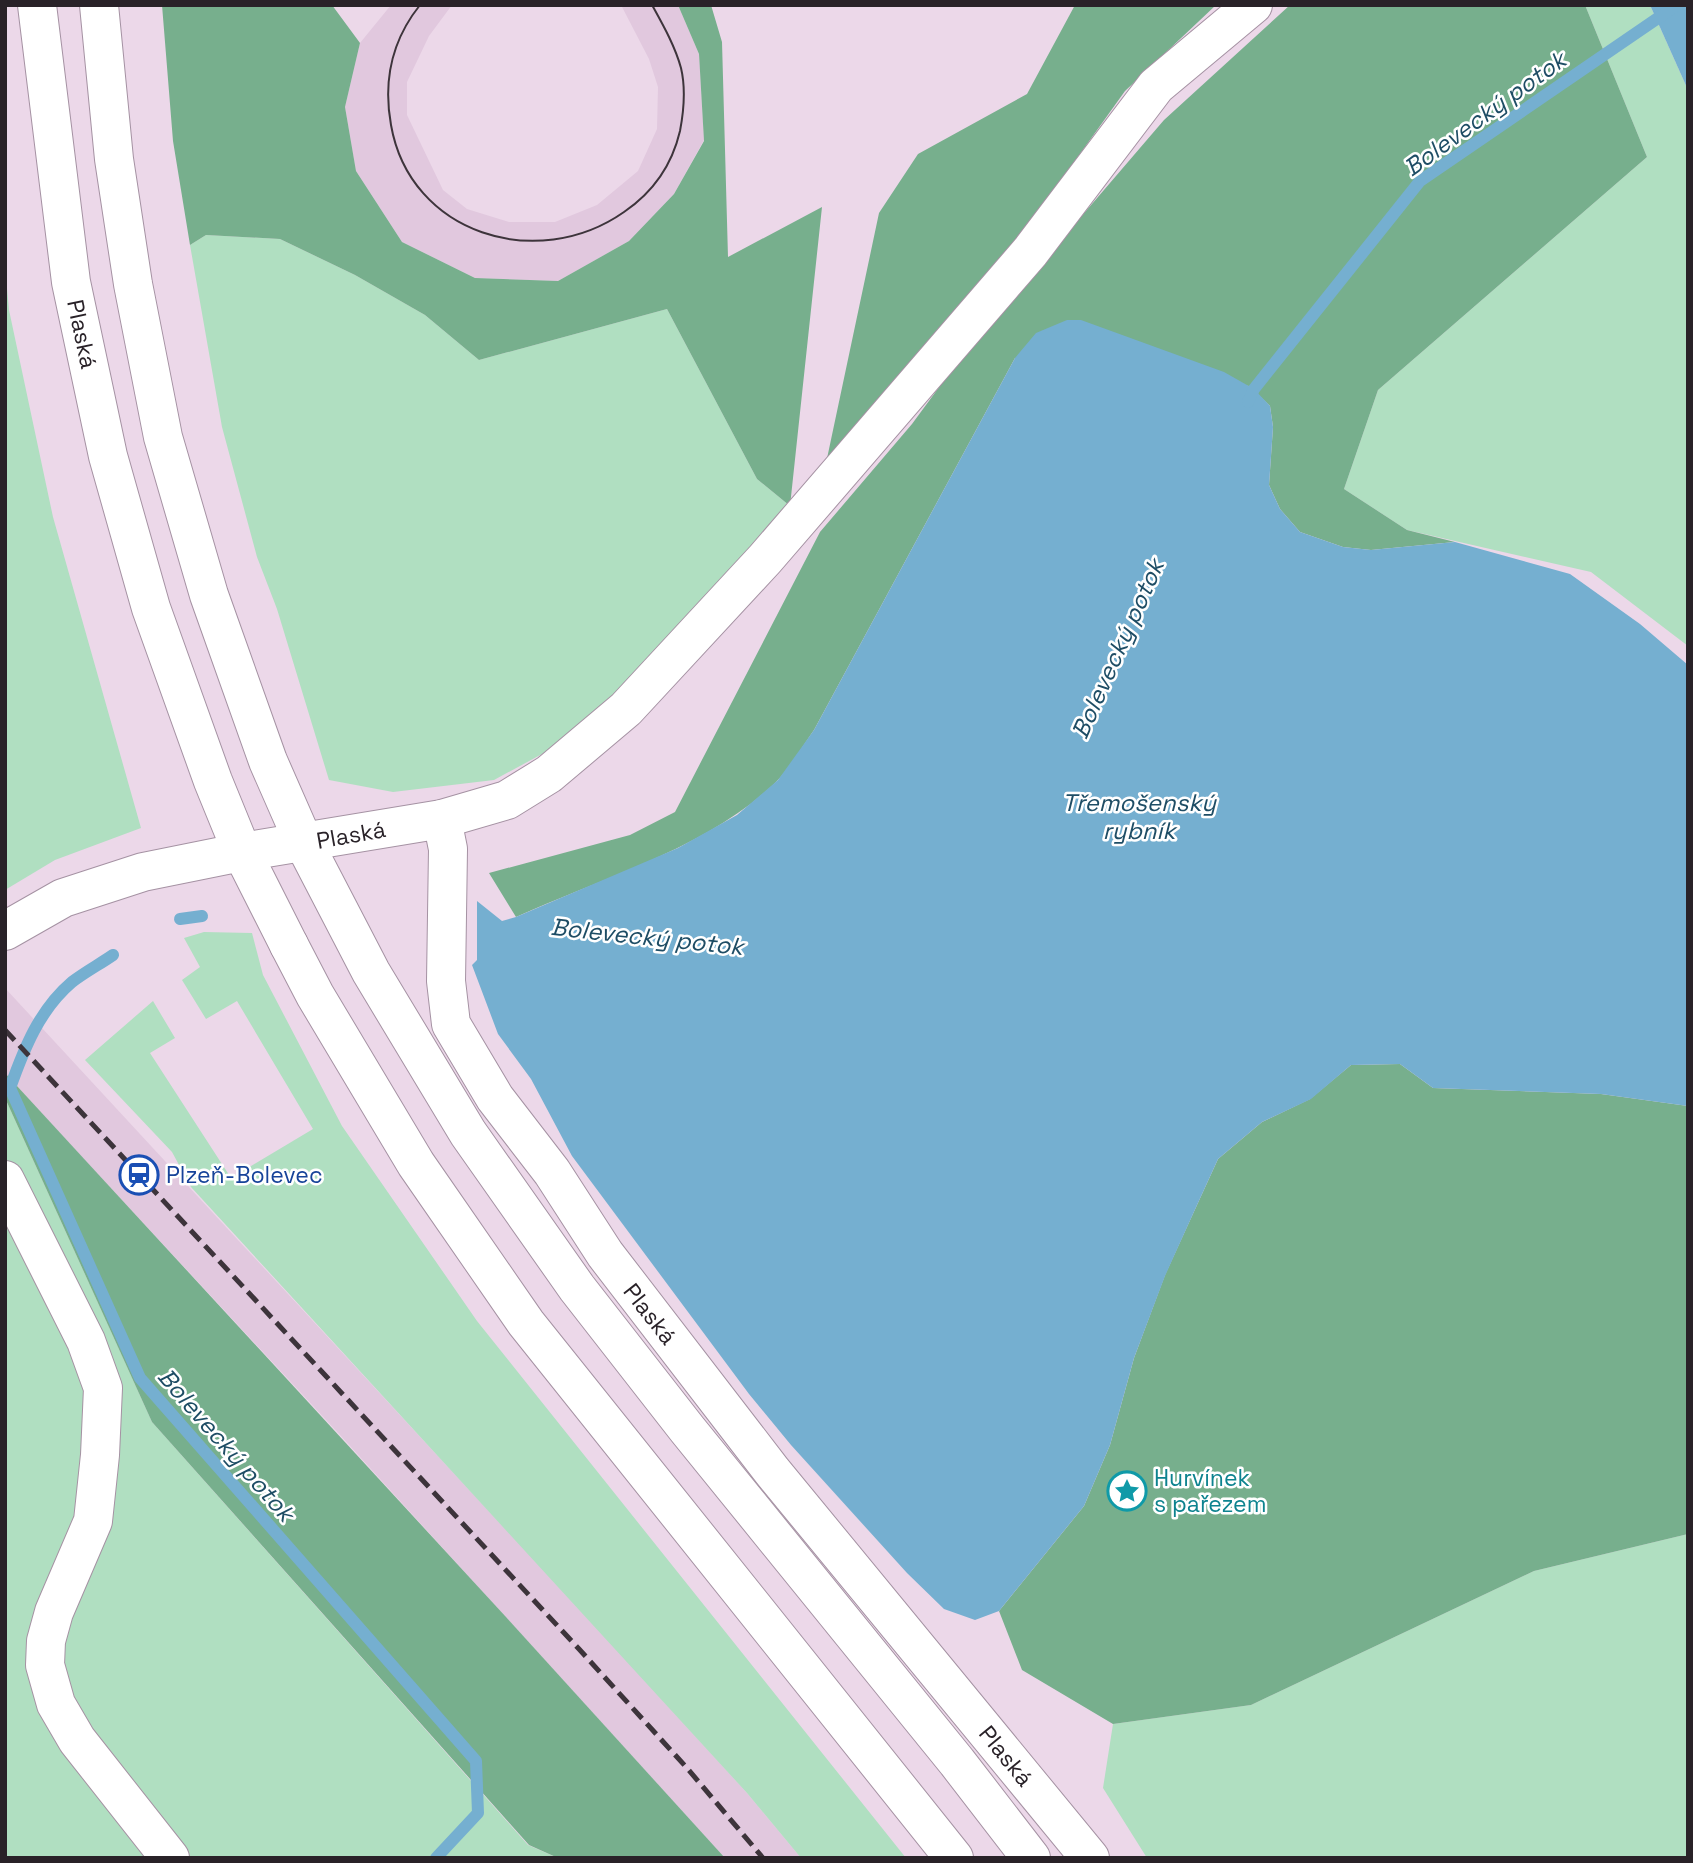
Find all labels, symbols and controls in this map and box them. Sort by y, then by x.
water label: Bolevecký potok [1397,42,1574,183]
street label: Plaská [60,297,104,371]
water label: Bolevecký potok [1064,551,1172,743]
water label: Třemošenský rybník [1062,787,1217,846]
street label: Plaská [314,814,388,856]
water label: Bolevecký potok [549,911,748,962]
station icon: Plzeň-Bolevec [118,1154,160,1196]
place label: Plzeň-Bolevec [166,1160,323,1190]
street label: Plaská [617,1277,683,1351]
water label: Bolevecký potok [151,1362,303,1530]
place label: Hurvínek s pařezem [1154,1463,1266,1519]
place icon: Hurvínek s pařezem [1106,1470,1148,1512]
street label: Plaská [972,1719,1040,1793]

